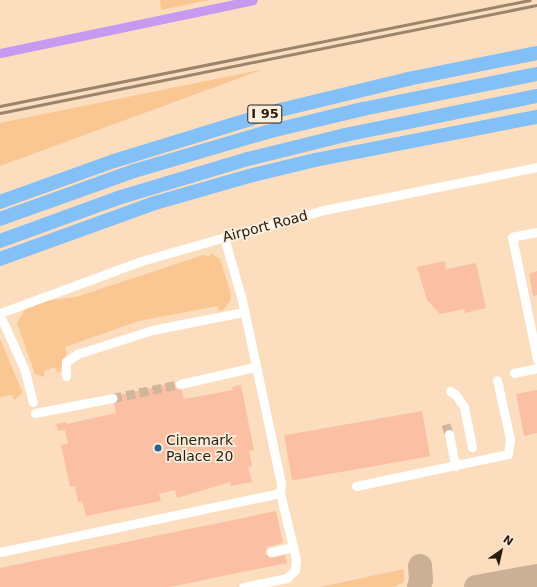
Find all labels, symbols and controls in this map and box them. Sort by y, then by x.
road number: I 95 [247,103,283,125]
street label: Airport Road [221,207,309,245]
place label: Cinemark Palace 20 [166,432,233,464]
marker: Cinemark Palace 20 [153,443,163,453]
north arrow [481,531,521,571]
text: N [501,533,515,549]

